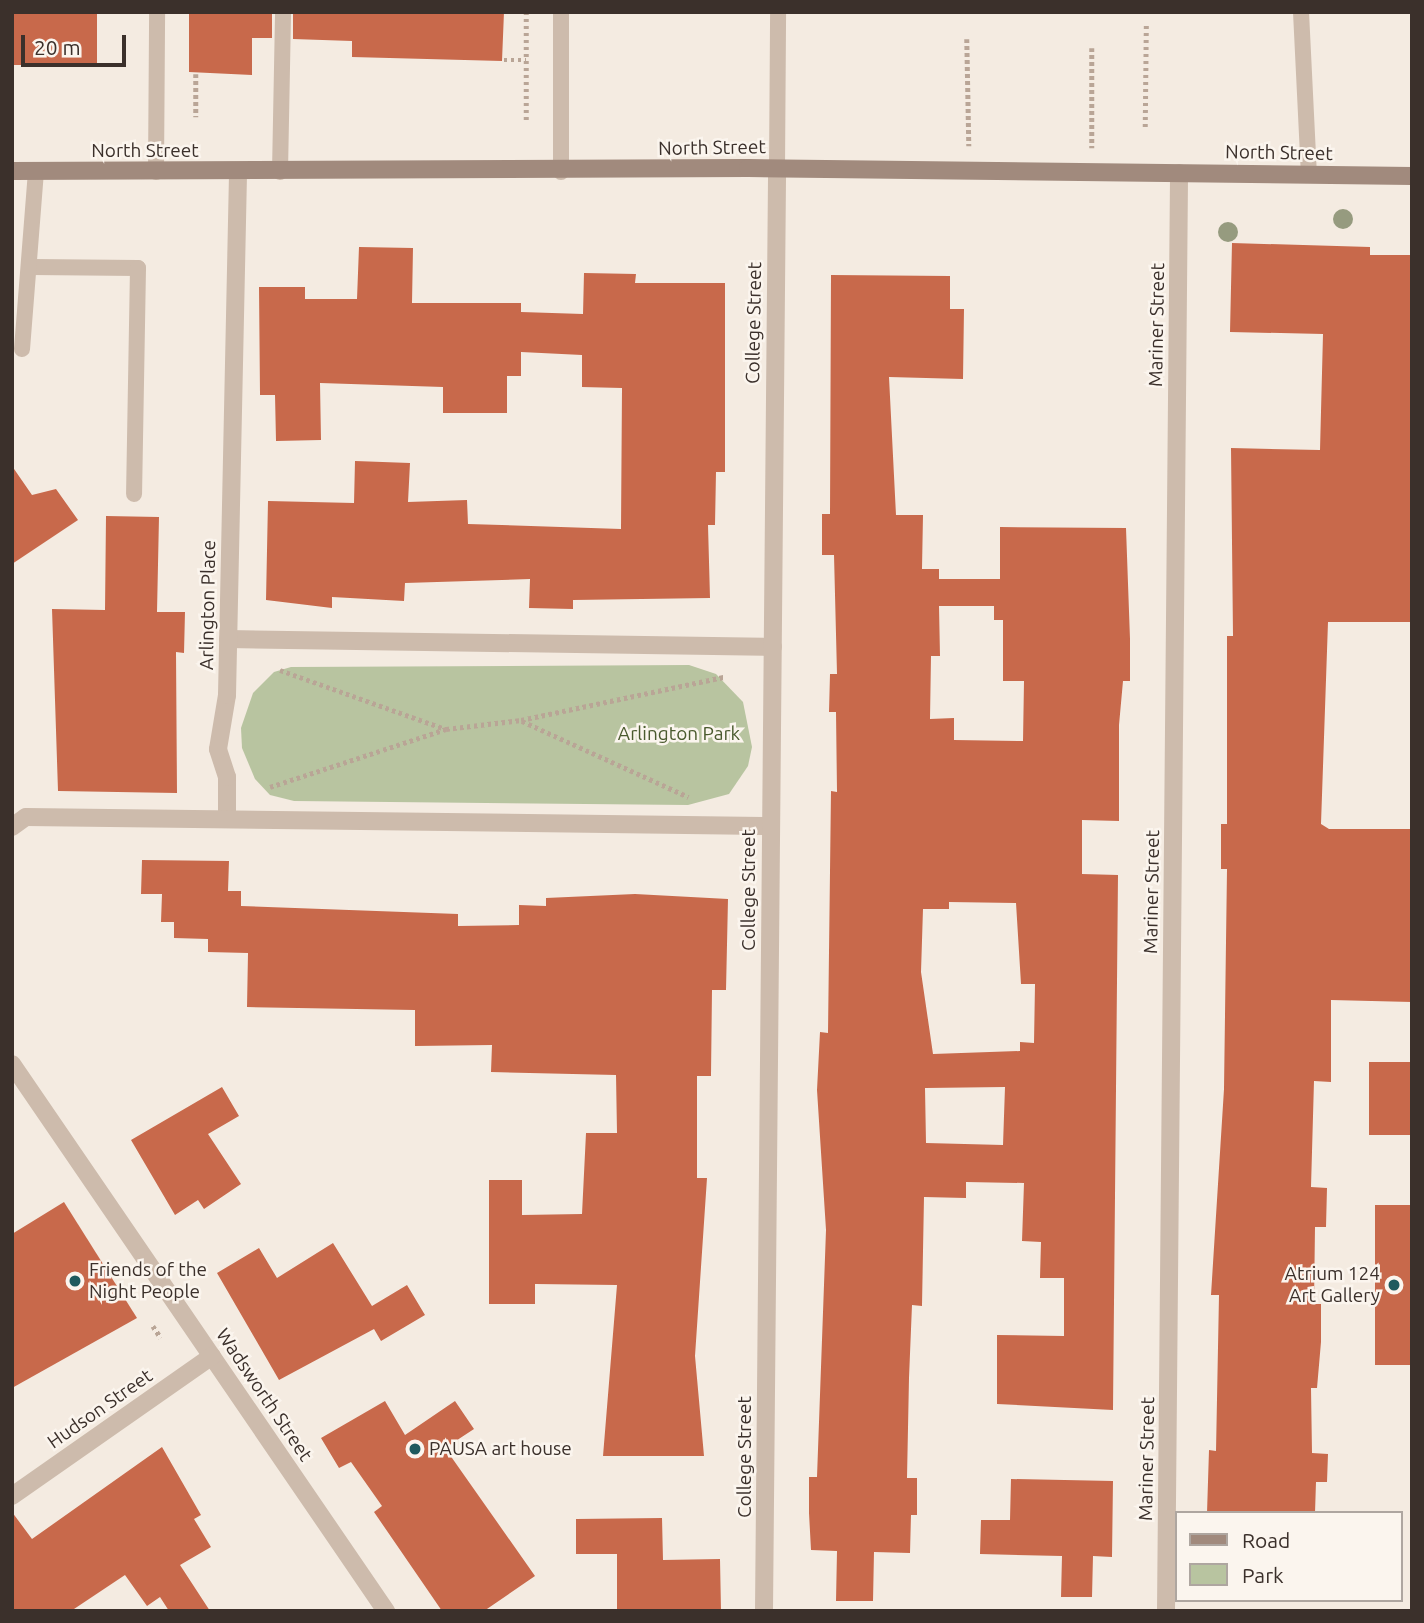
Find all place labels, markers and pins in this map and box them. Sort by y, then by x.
place label: Friends of the Night People [89,1259,207,1303]
place label: Atrium 124 Art Gallery [1285,1263,1380,1307]
marker: Friends of the Night People [67,1273,83,1289]
marker: Atrium 124 Art Gallery [1386,1277,1402,1293]
place label: PAUSA art house [429,1438,572,1460]
marker: PAUSA art house [407,1441,423,1457]

